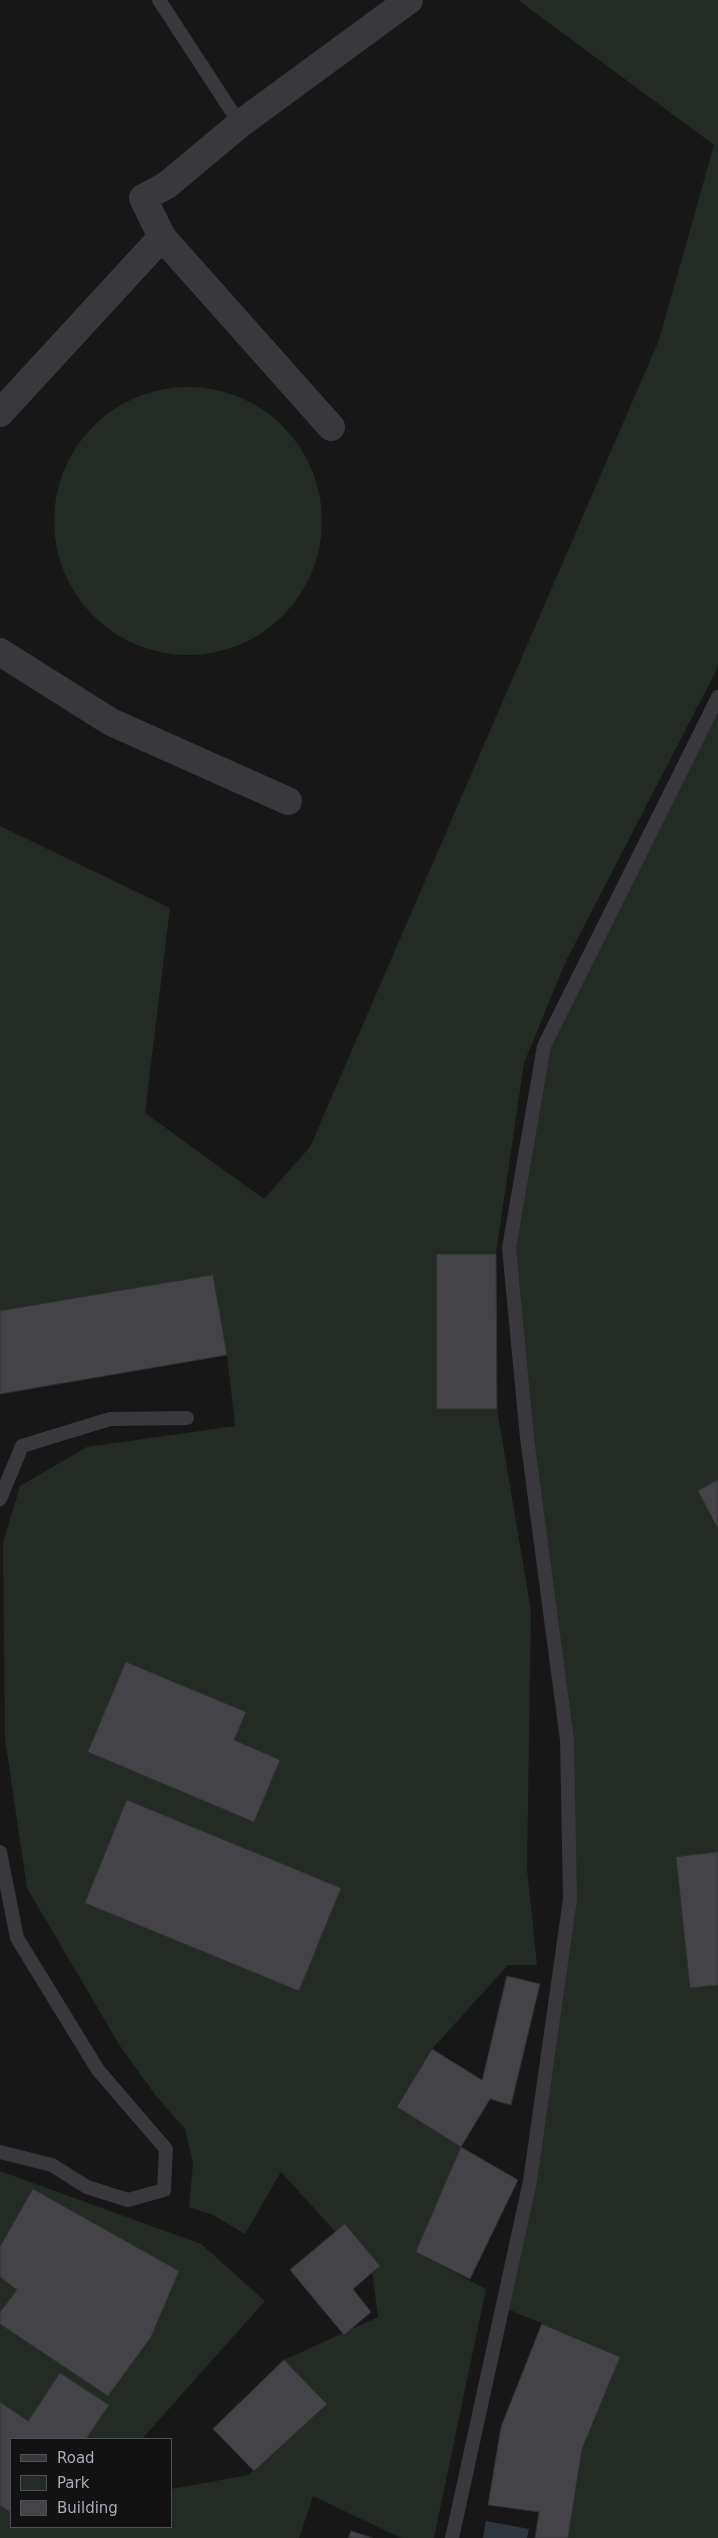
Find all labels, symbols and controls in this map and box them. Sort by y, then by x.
legend [10,2438,172,2528]
text: Road [57,2449,95,2467]
text: Park [57,2474,89,2492]
text: Building [57,2499,118,2517]

